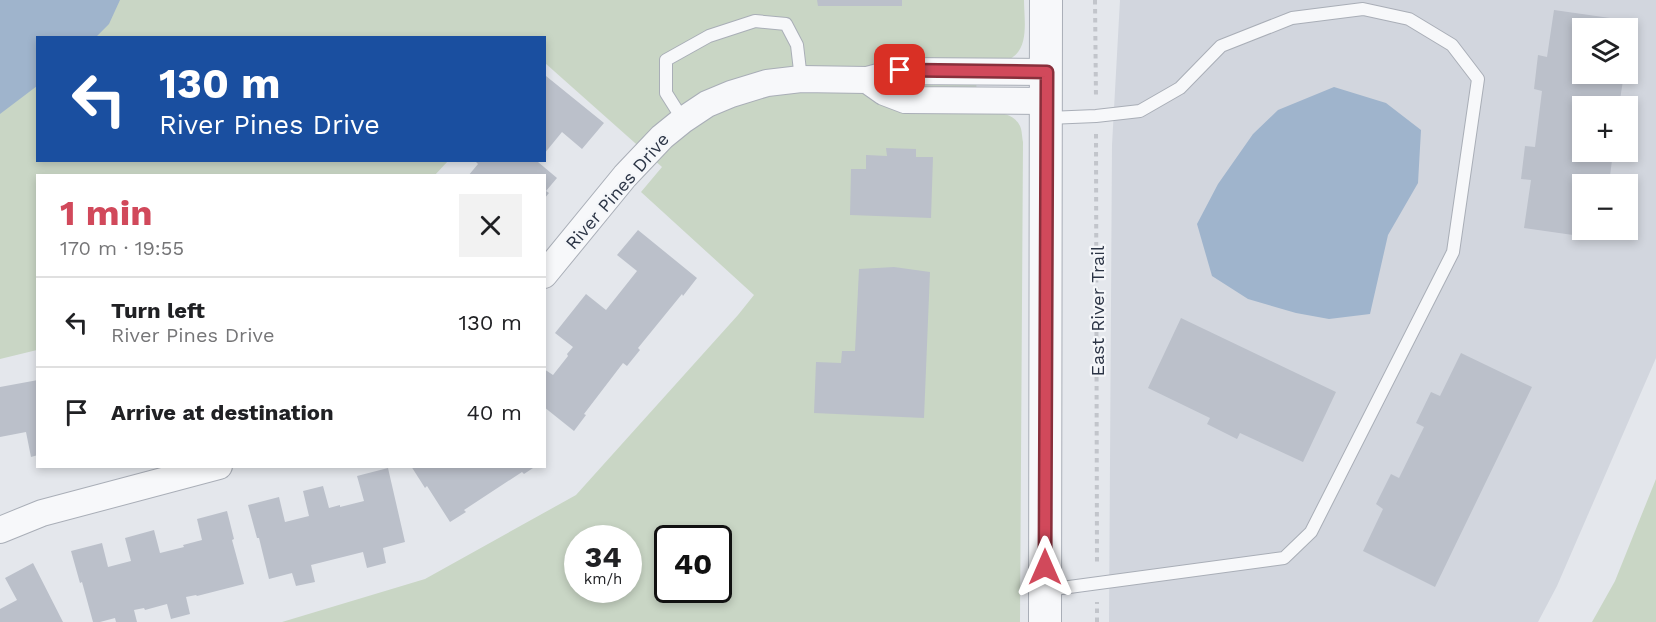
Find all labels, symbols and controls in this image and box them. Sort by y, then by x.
map controls [1572,18,1638,240]
button: layers [1572,18,1638,84]
pin [874,44,925,95]
icon: arrive [883,53,916,86]
text: 130 m [159,59,281,108]
icon: left [60,60,138,138]
button: + [1572,96,1638,162]
text: River Pines Drive [159,109,380,141]
street label: River Pines Drive [561,129,673,253]
button: − [1572,174,1638,240]
text: 1 min [60,192,152,234]
button: close [459,194,522,257]
text: 170 m · 19:55 [60,236,184,260]
street label: East River Trail [1087,245,1108,377]
text: Turn left [111,298,205,323]
icon: left [60,306,93,339]
text: 130 m [458,310,522,335]
text: River Pines Drive [111,323,275,347]
icon: arrive [60,396,93,429]
text: Arrive at destination [111,400,334,425]
text: 40 m [466,400,522,425]
speed limit sign: 40 [654,525,732,603]
position arrow [1013,535,1077,599]
text: 34 [584,539,622,574]
text: km/h [584,570,622,588]

